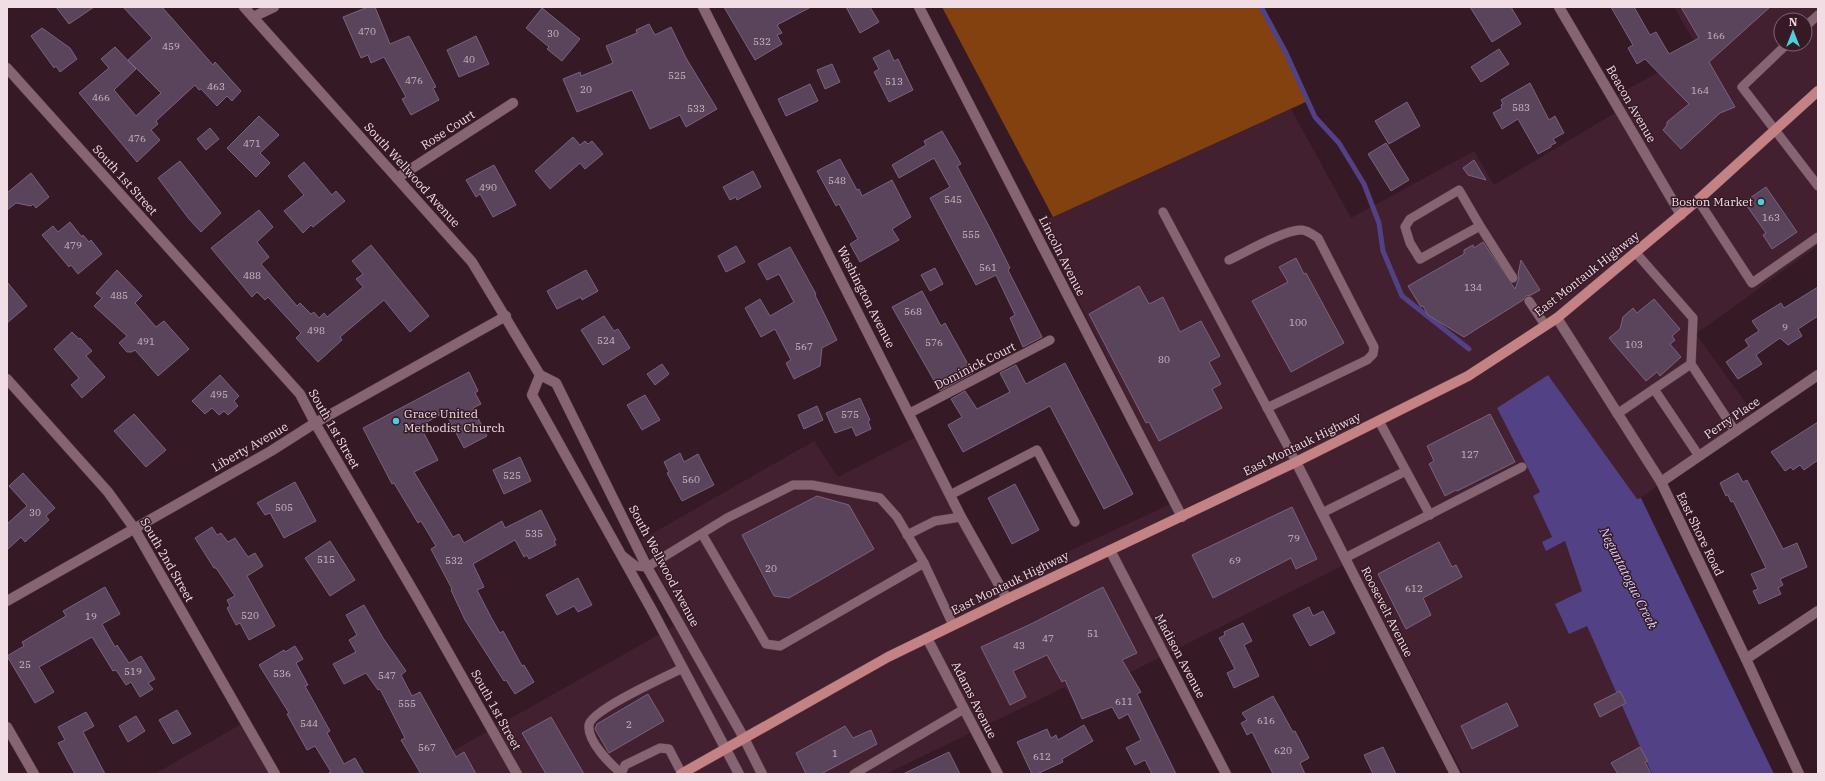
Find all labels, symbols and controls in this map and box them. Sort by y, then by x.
north arrow [1773,12,1813,52]
text: N [1789,15,1798,29]
house number: 470 [358,25,376,38]
house number: 30 [547,27,559,40]
house number: 166 [1707,29,1725,42]
house number: 532 [753,35,771,48]
house number: 459 [162,40,180,53]
house number: 40 [463,53,475,66]
street label: Beacon Avenue [1603,62,1660,145]
house number: 525 [668,69,686,82]
house number: 476 [405,74,423,87]
house number: 513 [885,75,903,88]
house number: 463 [207,80,225,93]
house number: 20 [580,83,592,96]
house number: 164 [1691,84,1709,97]
house number: 466 [92,91,110,104]
house number: 583 [1512,101,1530,114]
house number: 533 [687,102,705,115]
street label: Rose Court [418,107,478,153]
street label: South Wellwood Avenue [361,119,463,230]
house number: 476 [128,132,146,145]
house number: 471 [243,137,261,150]
street label: South 1st Street [90,141,161,218]
house number: 548 [828,174,846,187]
house number: 490 [479,181,497,194]
house number: 545 [944,193,962,206]
place label: Boston Market [1671,194,1753,209]
marker: Boston Market [1756,197,1766,207]
house number: 163 [1762,211,1780,224]
street label: Lincoln Avenue [1036,213,1089,298]
house number: 555 [962,228,980,241]
street label: East Montauk Highway [1531,228,1643,319]
house number: 479 [64,239,82,252]
street label: Washington Avenue [834,243,899,350]
house number: 561 [979,261,997,274]
house number: 488 [243,269,261,282]
house number: 134 [1464,281,1482,294]
house number: 485 [110,289,128,302]
house number: 568 [904,305,922,318]
house number: 100 [1289,316,1307,329]
house number: 9 [1782,321,1788,334]
house number: 498 [307,324,325,337]
house number: 524 [597,334,615,347]
house number: 491 [137,335,155,348]
house number: 576 [925,336,943,349]
house number: 103 [1625,338,1643,351]
street label: Dominick Court [932,339,1018,393]
house number: 567 [795,340,813,353]
house number: 80 [1158,353,1170,366]
street label: South 1st Street [306,386,363,471]
house number: 495 [210,388,228,401]
street label: Perry Place [1701,393,1762,442]
place label: Grace United Methodist Church [404,406,506,435]
house number: 575 [841,408,859,421]
street label: East Montauk Highway [1240,408,1364,479]
marker: Grace United Methodist Church [391,416,401,426]
street label: Liberty Avenue [209,419,291,474]
house number: 127 [1461,448,1479,461]
house number: 525 [503,469,521,482]
house number: 560 [682,473,700,486]
street label: East Shore Road [1674,489,1727,578]
house number: 505 [275,501,293,514]
street label: South Wellwood Avenue [626,502,703,629]
house number: 30 [29,506,41,519]
street label: South 2nd Street [137,515,198,604]
water label: Neguntatogue Creek [1595,524,1662,632]
house number: 535 [525,527,543,540]
house number: 79 [1288,532,1300,545]
street label: East Montauk Highway [948,547,1072,618]
house number: 515 [317,553,335,566]
house number: 532 [445,554,463,567]
house number: 69 [1229,554,1241,567]
house number: 20 [765,562,777,575]
street label: Roosevelt Avenue [1358,564,1417,659]
house number: 612 [1405,582,1423,595]
house number: 520 [241,609,259,622]
house number: 19 [85,610,97,623]
street label: Madison Avenue [1152,611,1209,701]
house number: 51 [1087,627,1099,640]
house number: 47 [1042,632,1054,645]
house number: 43 [1013,639,1025,652]
house number: 25 [19,658,31,671]
street label: Adams Avenue [949,659,1000,741]
house number: 519 [124,665,142,678]
house number: 536 [273,667,291,680]
street label: South 1st Street [468,667,525,753]
house number: 547 [378,669,396,682]
house number: 611 [1115,695,1133,708]
house number: 555 [398,697,416,710]
house number: 616 [1257,714,1275,727]
house number: 544 [300,717,318,730]
house number: 2 [626,718,632,731]
house number: 567 [418,741,436,754]
house number: 620 [1274,744,1292,757]
house number: 1 [832,747,838,760]
house number: 612 [1033,750,1051,763]

